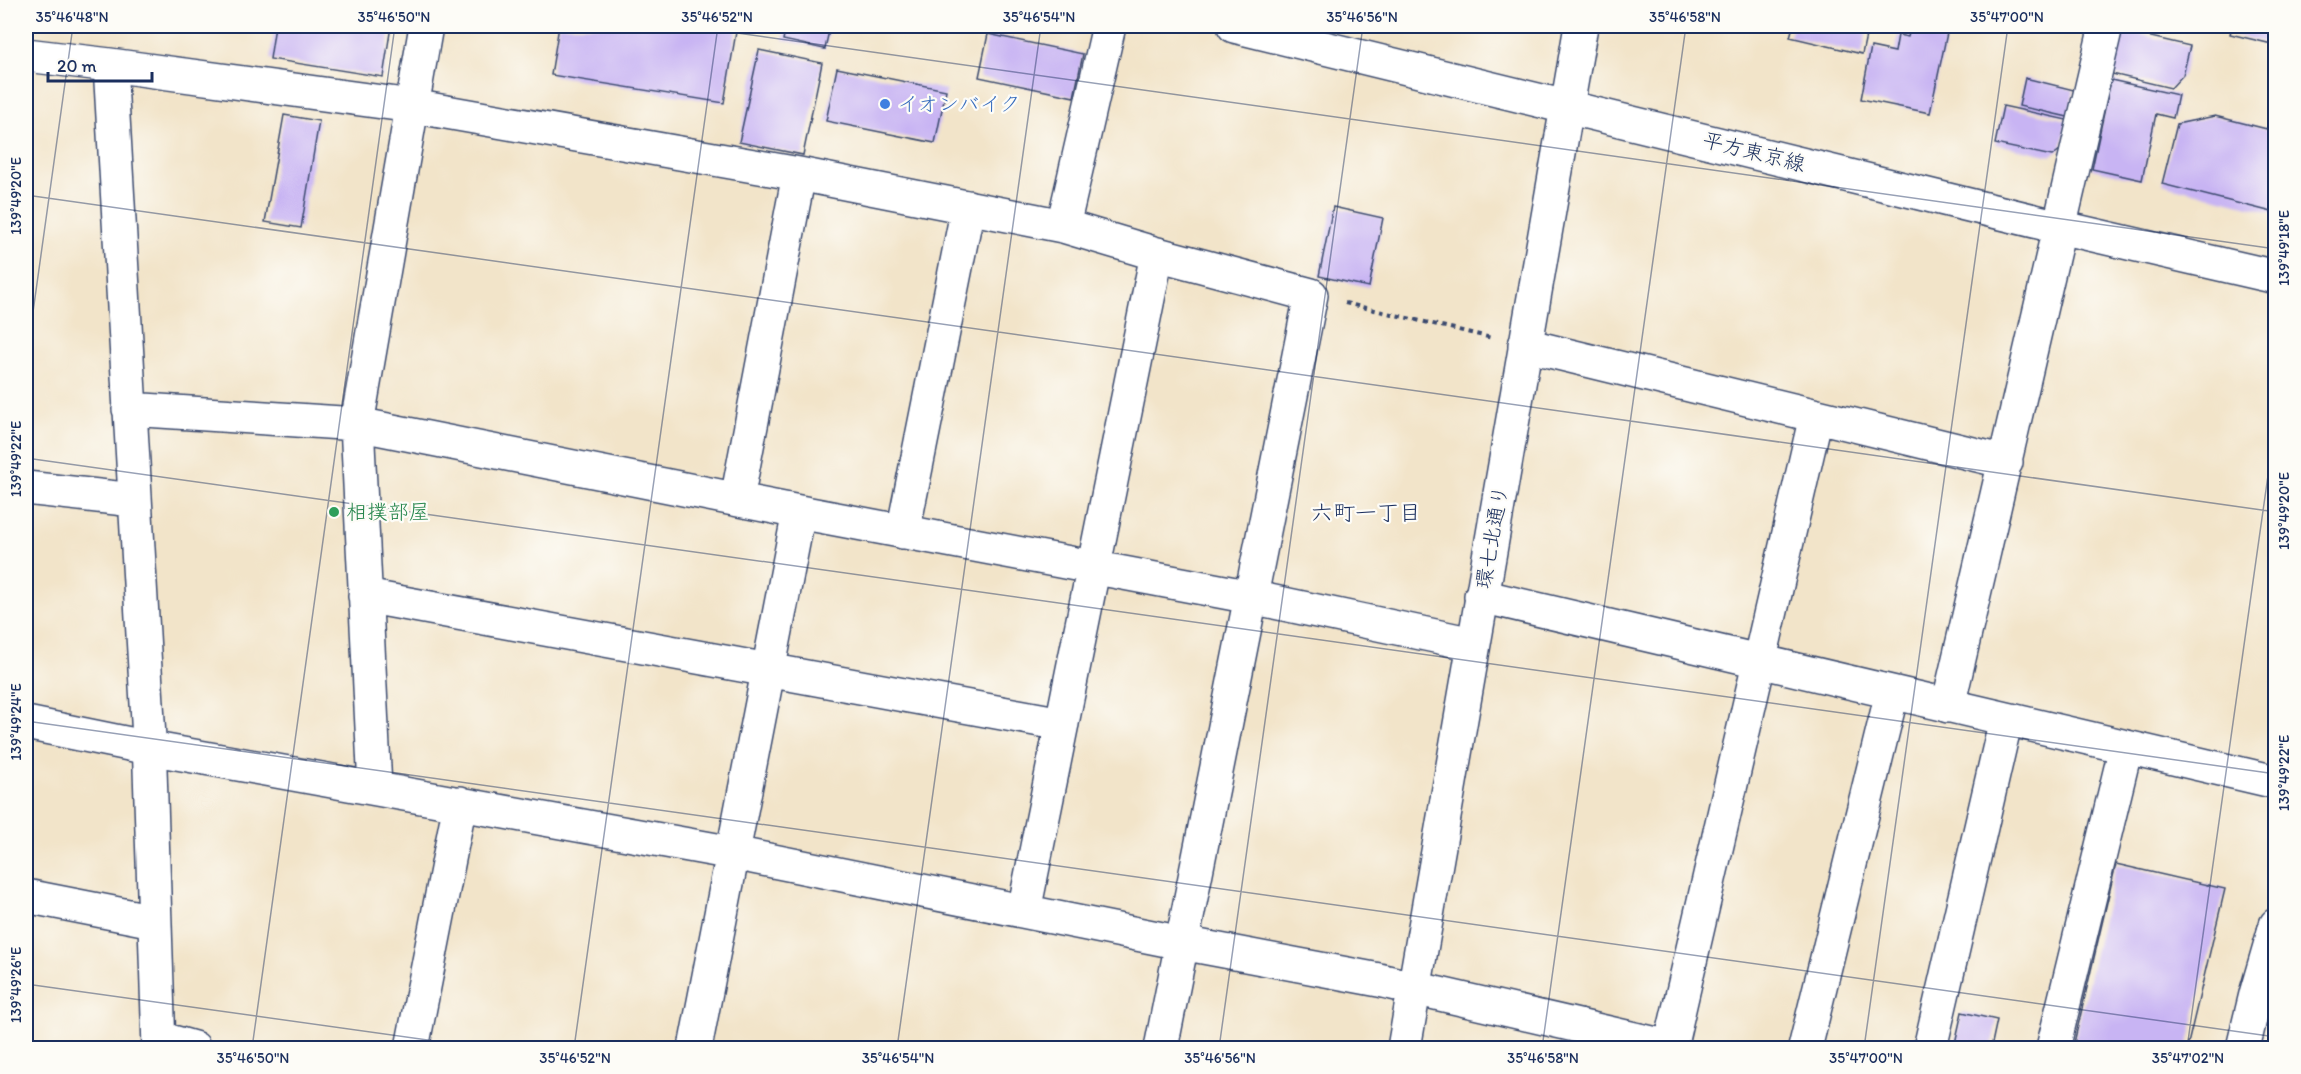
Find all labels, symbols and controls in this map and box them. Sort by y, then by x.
text: 35°46'48"N [35,8,109,26]
text: 35°46'50"N [358,8,430,26]
text: 35°46'52"N [681,8,753,26]
text: 35°46'54"N [1003,8,1075,26]
text: 35°46'56"N [1326,8,1398,26]
text: 35°46'58"N [1649,8,1721,26]
text: 35°47'00"N [1970,8,2044,26]
scale bar [48,45,152,83]
text: 20 m [57,55,97,77]
place label: イオンバイク [897,91,1020,116]
marker: イオンバイク [878,97,892,111]
street label: 平方東京線 [1700,127,1808,176]
text: 139°49'20"E [7,157,25,235]
text: 139°49'18"E [2275,210,2293,286]
text: 139°49'22"E [7,421,25,497]
text: 139°49'20"E [2275,472,2293,550]
street label: 環七北通り [1470,483,1513,591]
place label: 相撲部屋 [346,499,430,524]
district label: 六町一丁目 [1311,499,1421,526]
marker: 相撲部屋 [327,505,341,519]
text: 139°49'24"E [7,683,25,761]
text: 139°49'22"E [2275,735,2293,811]
text: 139°49'26"E [7,947,25,1023]
text: 35°46'50"N [217,1049,289,1067]
text: 35°46'52"N [539,1049,611,1067]
text: 35°46'54"N [862,1049,934,1067]
text: 35°46'56"N [1184,1049,1256,1067]
text: 35°46'58"N [1507,1049,1579,1067]
text: 35°47'00"N [1829,1049,1903,1067]
text: 35°47'02"N [2152,1049,2224,1067]

